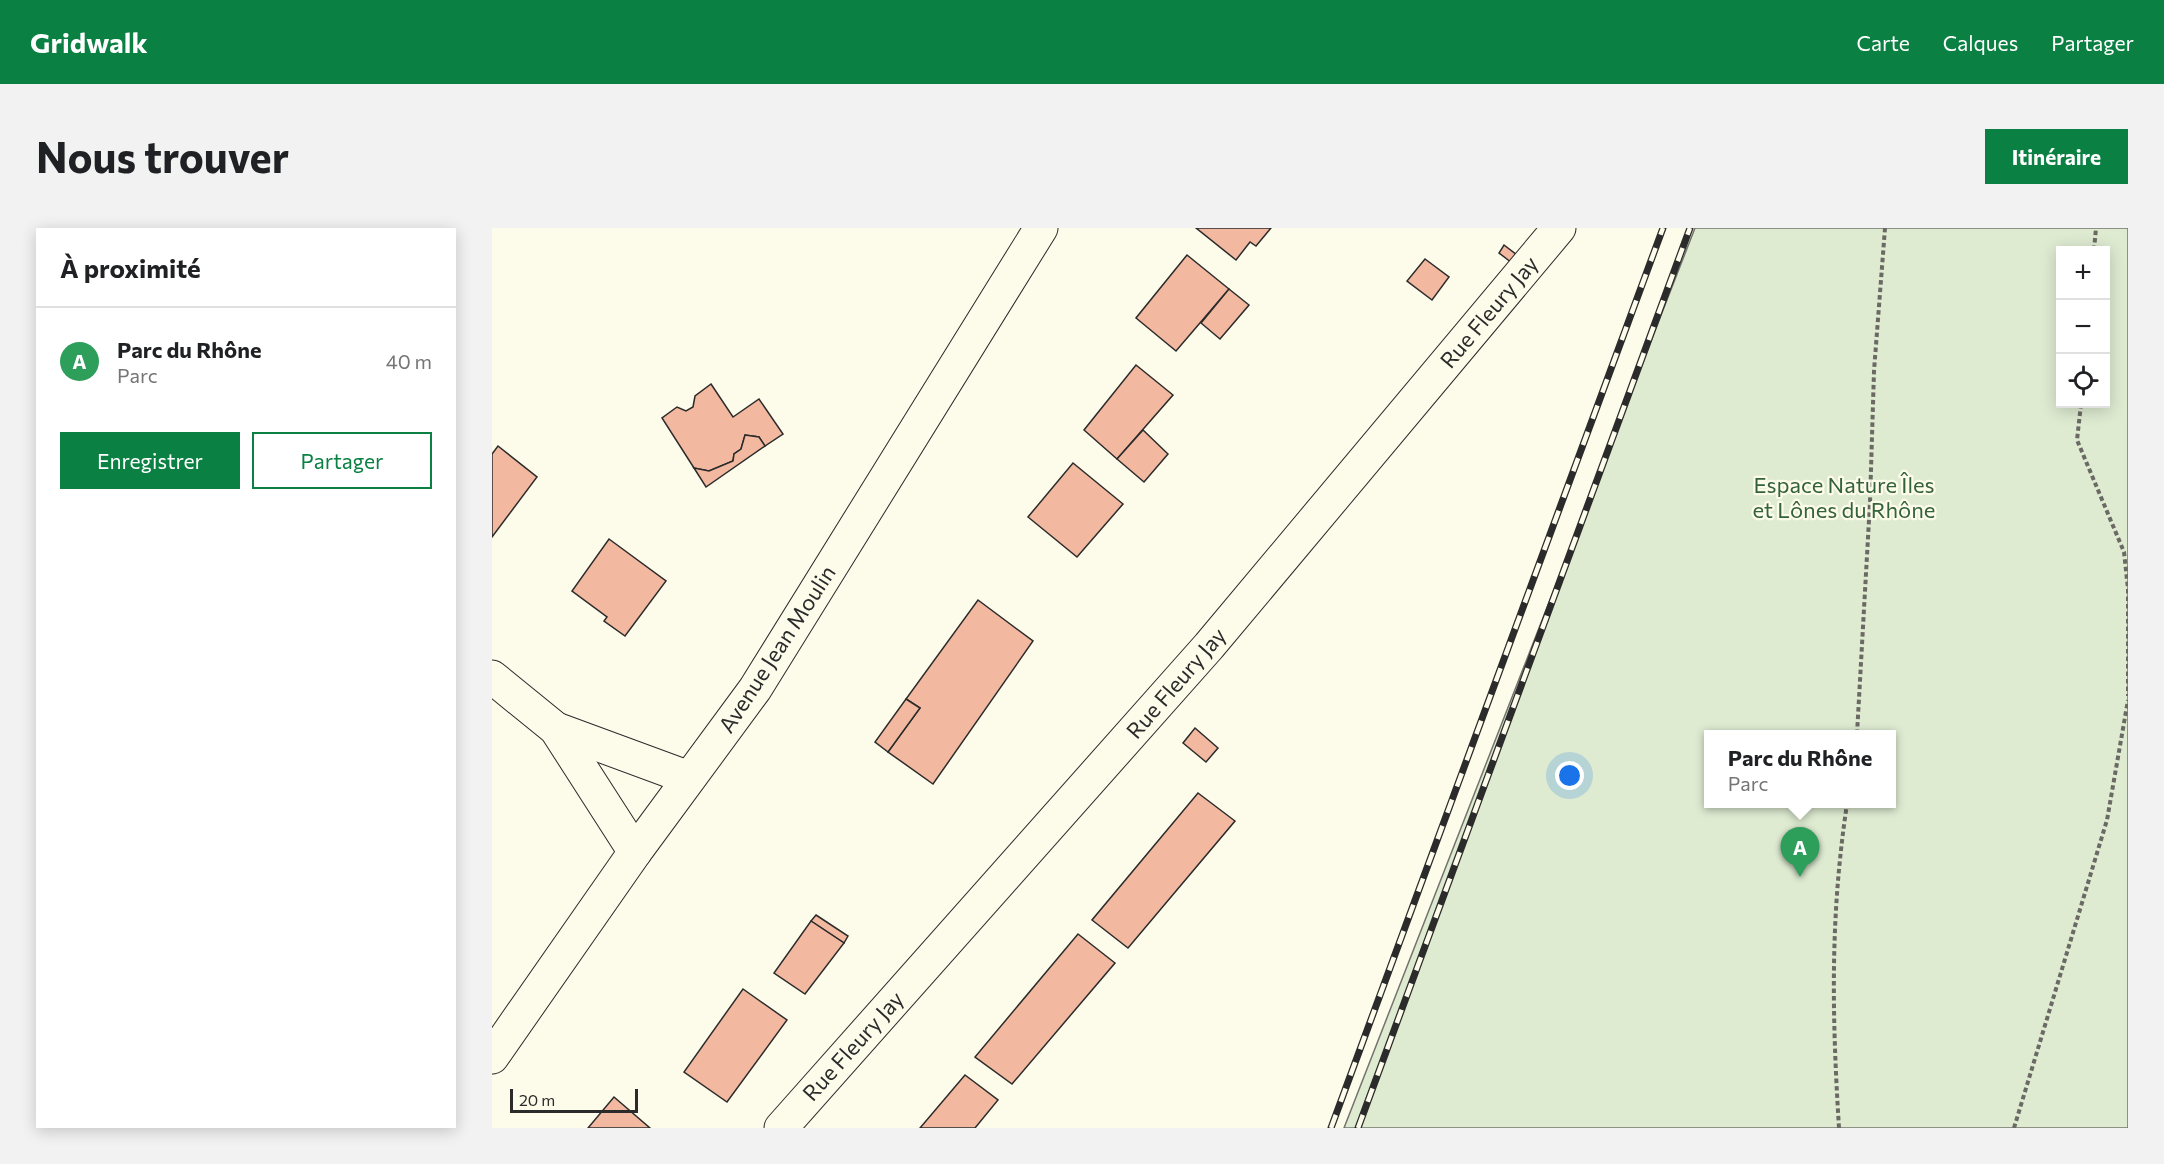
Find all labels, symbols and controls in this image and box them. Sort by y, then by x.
text: Gridwalk [30,25,148,59]
text: Carte [1857,30,1910,55]
text: Calques [1943,30,2018,55]
text: Partager [2051,30,2134,55]
button: Itinéraire [1985,129,2128,184]
text: Nous trouver [36,130,289,182]
map controls [2056,246,2110,408]
button: + [2056,246,2110,300]
street label: Rue Fleury Jay [1434,250,1543,373]
text: À proximité [60,252,201,283]
button: − [2056,300,2110,354]
text: Parc du Rhône [117,336,262,363]
text: A [72,349,87,373]
text: 40 m [386,349,432,373]
button: locate [2056,354,2110,408]
text: Parc [117,363,158,387]
button: Enregistrer [60,432,240,489]
button: Partager [252,432,432,489]
park label: Espace Nature Îles et Lônes du Rhône [1753,471,1935,523]
street label: Avenue Jean Moulin [712,560,841,738]
street label: Rue Fleury Jay [1120,622,1231,744]
popup [1704,730,1896,808]
text: Parc du Rhône [1728,744,1872,771]
your location [1555,761,1584,790]
text: Parc [1728,771,1768,795]
pin: A [1780,828,1820,877]
street label: Rue Fleury Jay [796,985,909,1106]
scale bar [510,1086,638,1114]
text: 20 m [519,1090,555,1109]

